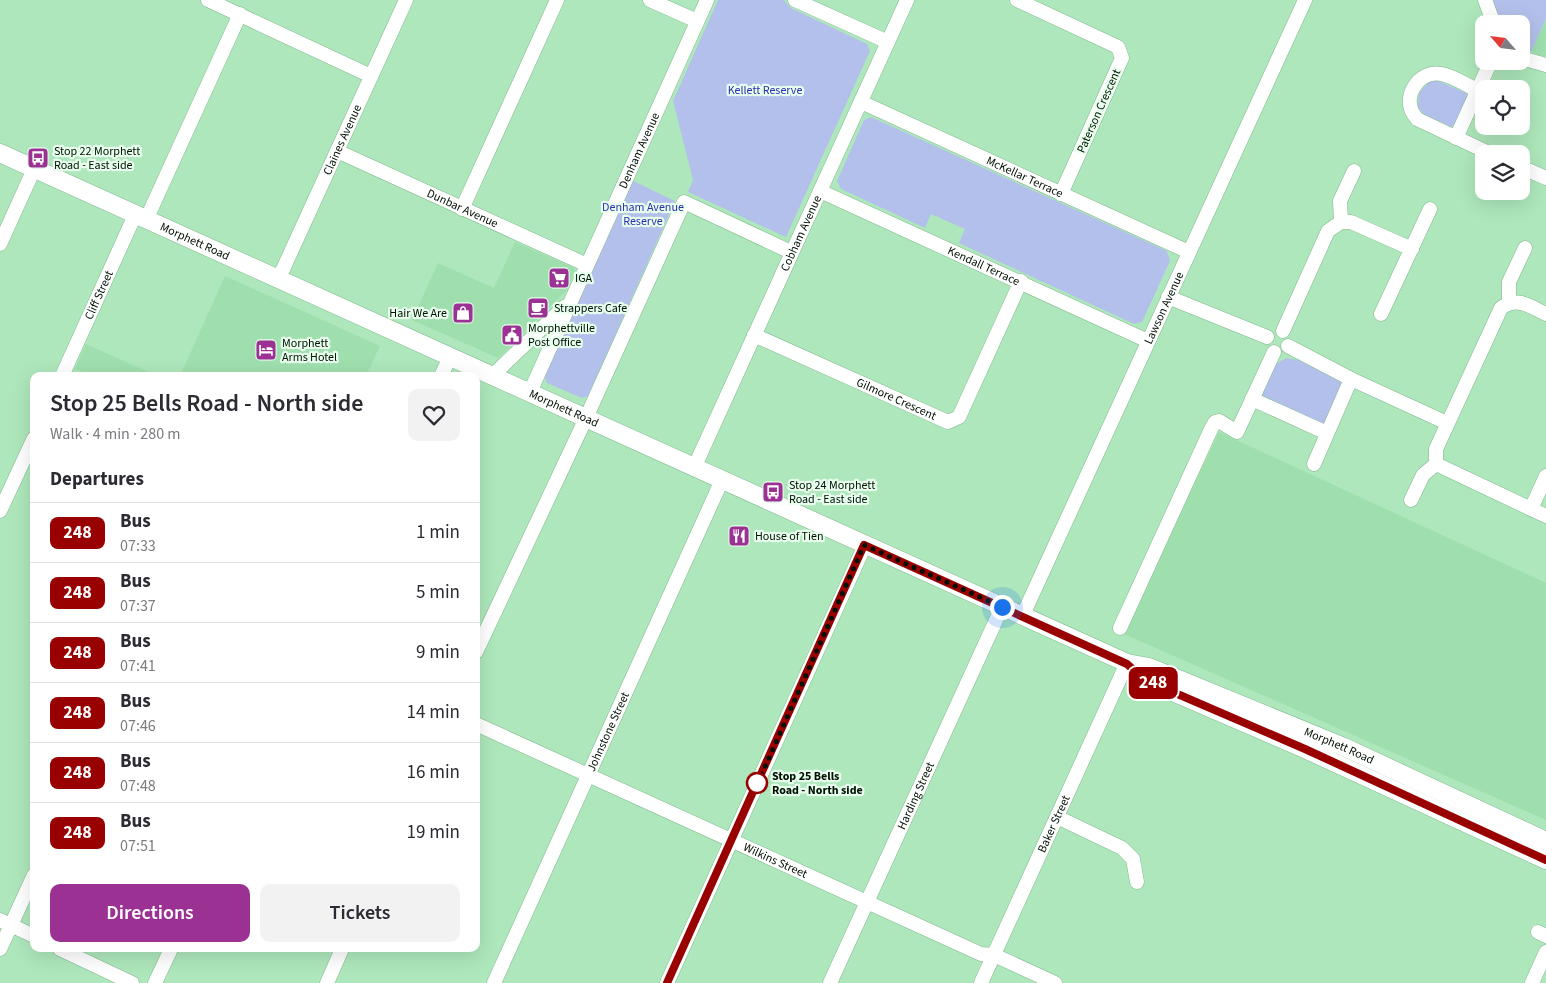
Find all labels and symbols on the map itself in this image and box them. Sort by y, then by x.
north arrow [1475,15,1530,70]
street label: Paterson Crescent [1073,66,1125,156]
park label: Kellett Reserve [728,82,802,99]
street label: Claines Avenue [319,102,366,178]
street label: Denham Avenue [614,110,664,191]
place label: Stop 22 Morphett Road - East side [54,143,140,174]
bus stop icon: Stop 22 Morphett Road - East side [26,146,50,170]
street label: McKellar Terrace [984,152,1066,202]
street label: Dunbar Avenue [424,185,501,232]
street label: Cobham Avenue [776,192,826,274]
park label: Denham Avenue Reserve [602,199,684,230]
street label: Morphett Road [157,218,232,264]
street label: Kendall Terrace [945,242,1023,290]
supermarket icon: IGA [547,266,571,290]
street label: Cliff Street [80,268,117,322]
street label: Lawson Avenue [1140,269,1188,347]
place label: IGA [575,270,593,287]
cafe icon: Strappers Cafe [526,296,550,320]
place label: Strappers Cafe [554,300,627,317]
shop icon: Hair We Are [451,301,475,325]
place label: Hair We Are [389,305,447,322]
place label: Morphettville Post Office [528,320,595,351]
public building icon: Morphettville Post Office [500,323,524,347]
place label: Morphett Arms Hotel [282,335,337,366]
hotel icon: Morphett Arms Hotel [254,338,278,362]
street label: Gilmore Crescent [854,373,939,424]
street label: Morphett Road [526,385,601,431]
place label: Stop 24 Morphett Road - East side [789,477,875,508]
bus stop icon: Stop 24 Morphett Road - East side [761,480,785,504]
restaurant icon: House of Tien [727,524,751,548]
place label: House of Tien [755,528,824,545]
your location [990,595,1015,620]
line badge: 248 [1124,667,1182,699]
street label: Johnstone Street [583,689,633,774]
street label: Morphett Road [1302,723,1377,768]
street label: Harding Street [893,759,939,832]
place label: Stop 25 Bells Road - North side [772,768,863,799]
marker: Stop 25 Bells Road - North side [746,772,768,794]
street label: Baker Street [1033,792,1074,855]
street label: Wilkins Street [741,838,810,882]

